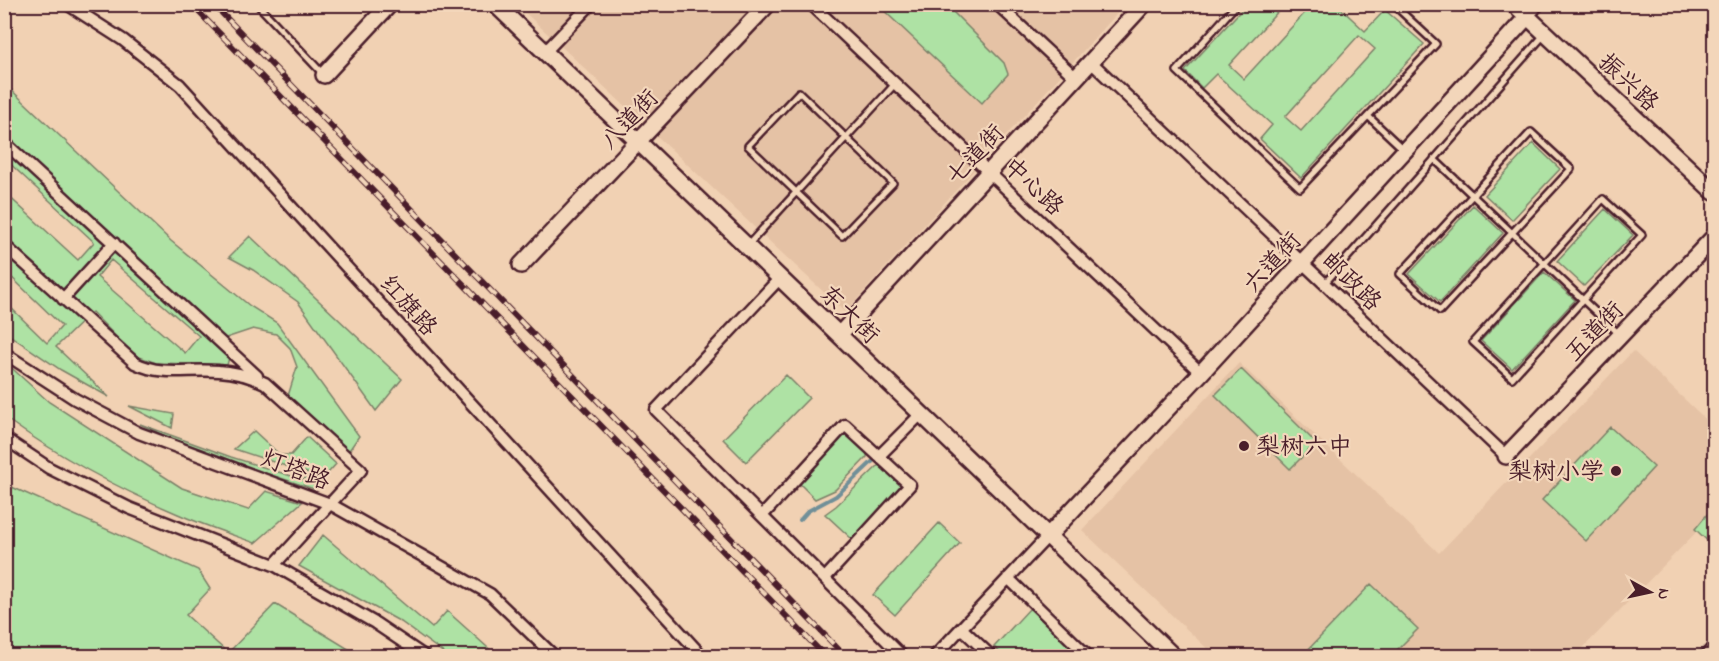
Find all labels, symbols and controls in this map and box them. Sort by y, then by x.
street label: 振兴路 [1589,46,1666,121]
street label: 八道街 [593,82,668,159]
street label: 七道街 [939,117,1014,194]
street label: 中心路 [994,150,1071,225]
street label: 六道街 [1237,225,1311,302]
street label: 邮政路 [1312,245,1388,320]
street label: 红旗路 [370,268,444,345]
street label: 东大街 [810,278,886,353]
street label: 五道街 [1558,295,1633,371]
place label: 梨树六中 [1256,431,1352,466]
marker: 梨树六中 [1237,439,1251,453]
street label: 灯塔路 [255,442,335,501]
place label: 梨树小学 [1508,456,1604,491]
marker: 梨树小学 [1609,464,1623,478]
north arrow [1620,562,1680,622]
text: N [1650,587,1676,601]

